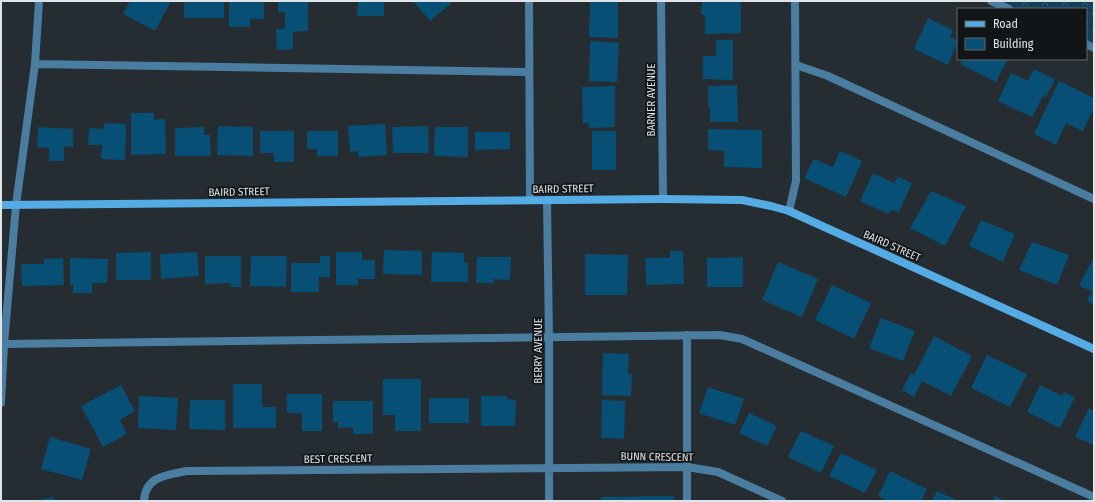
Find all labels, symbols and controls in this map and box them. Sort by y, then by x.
legend [957,8,1087,60]
text: Road [993,17,1018,31]
text: Building [993,37,1034,51]
street label: BARNER AVENUE [645,64,658,136]
street label: BAIRD STREET [532,182,595,196]
street label: BAIRD STREET [208,185,271,199]
street label: BAIRD STREET [861,228,923,265]
street label: BERRY AVENUE [532,318,545,384]
street label: BUNN CRESCENT [620,450,695,464]
street label: BEST CRESCENT [304,452,373,466]

